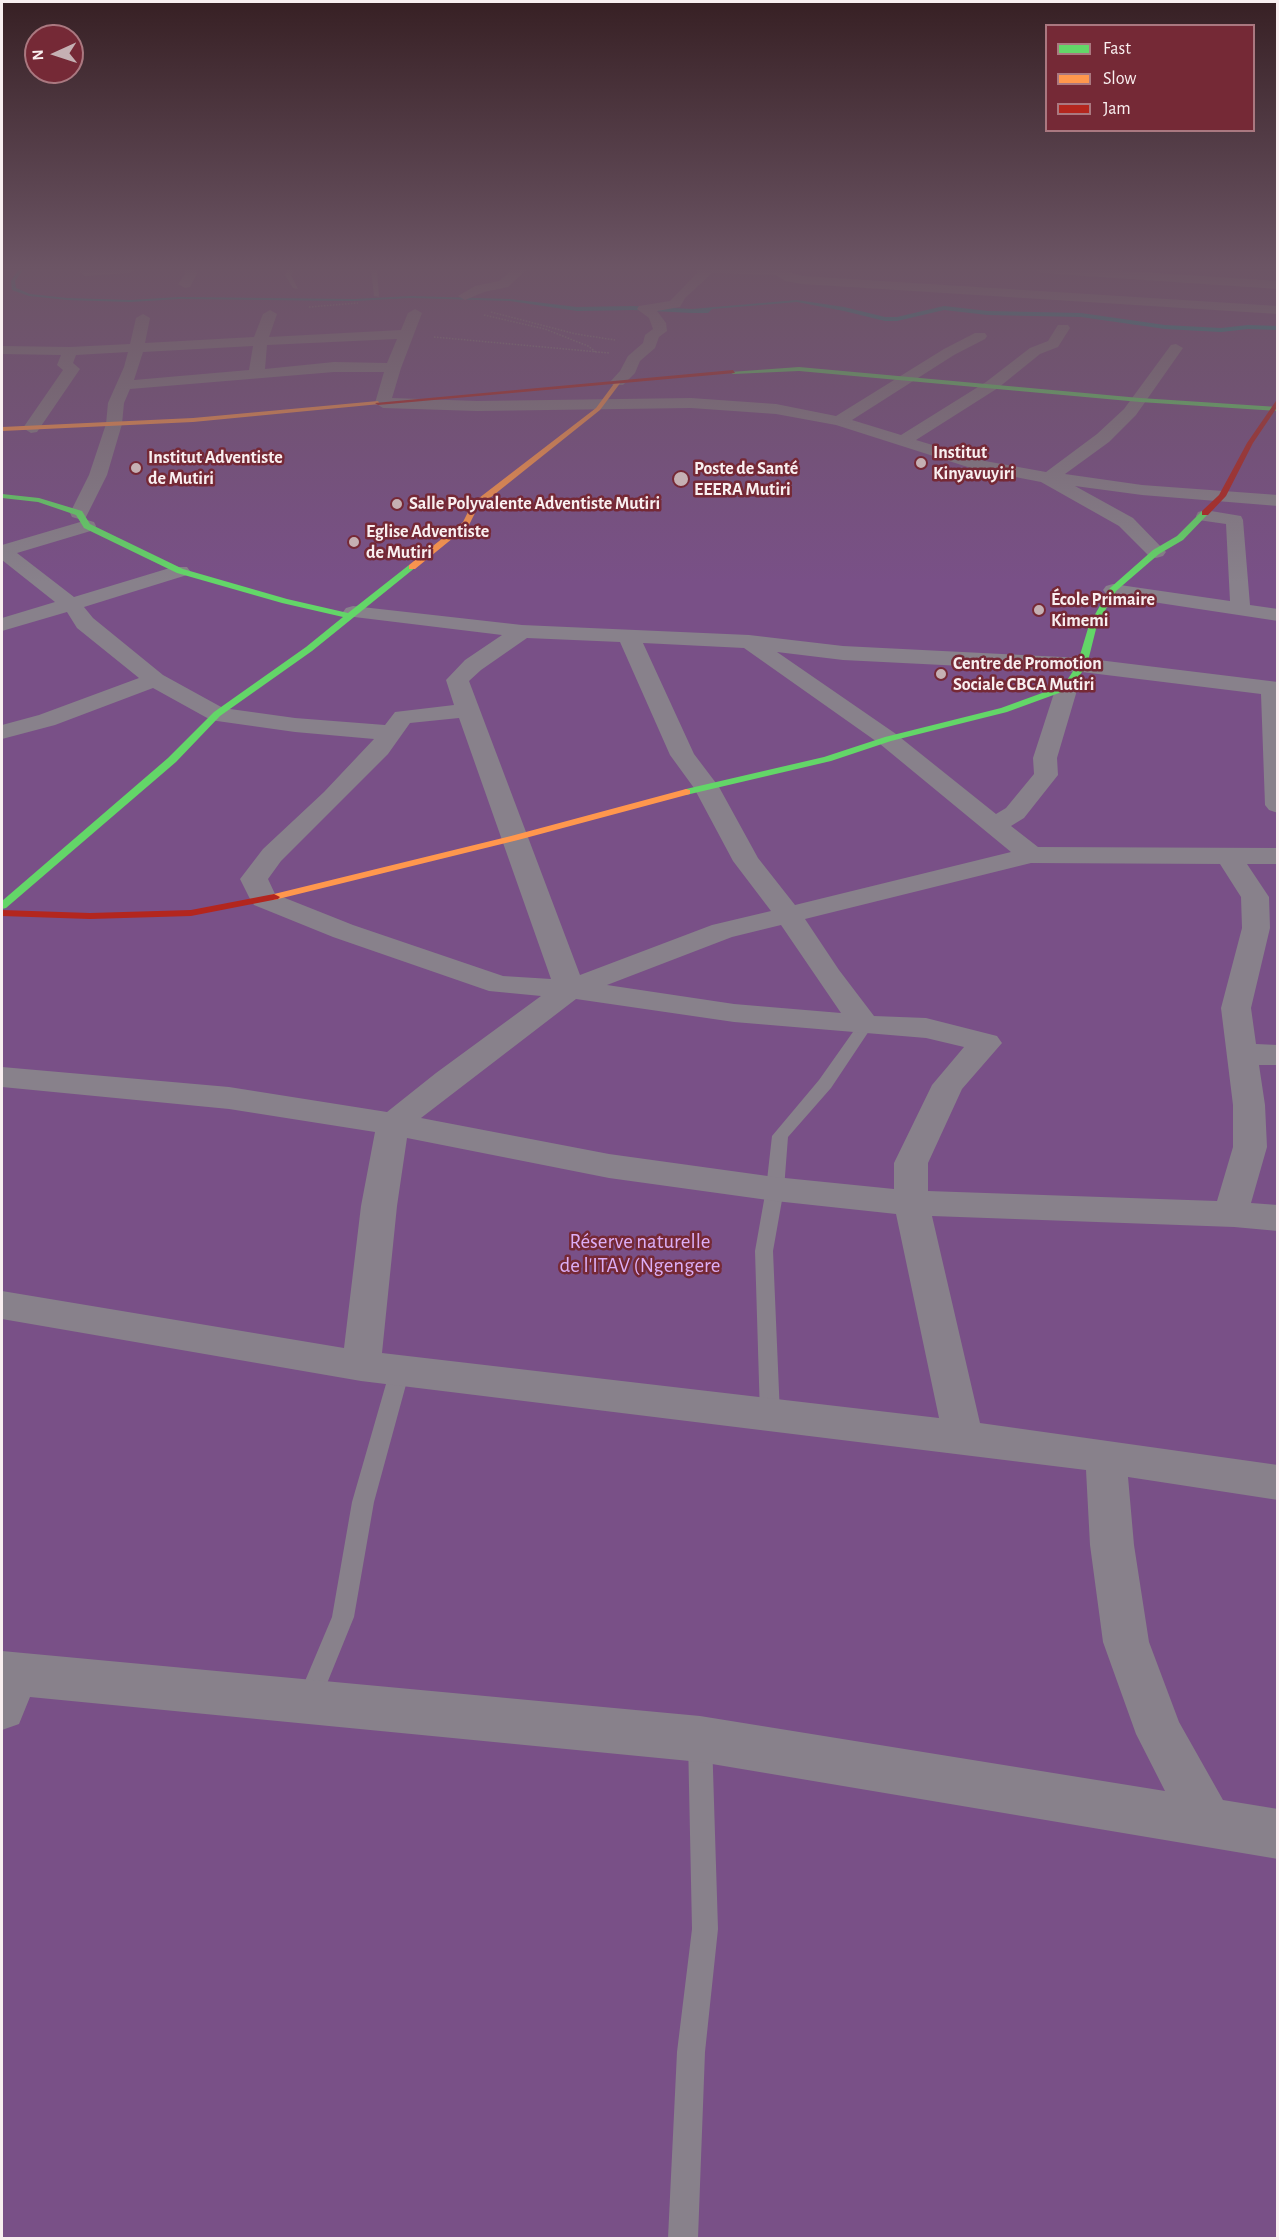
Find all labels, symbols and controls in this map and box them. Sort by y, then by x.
north arrow [24,24,84,84]
legend [1045,24,1255,132]
text: Fast [1103,40,1131,58]
text: N [30,49,46,61]
text: Slow [1103,70,1136,88]
text: Jam [1103,100,1131,118]
place label: Institut Kinyavuyiri [933,442,1015,484]
place label: Institut Adventiste de Mutiri [148,447,283,490]
marker: Institut Kinyavuyiri [914,456,928,470]
place label: Poste de Santé EEERA Mutiri [694,458,798,500]
marker: Institut Adventiste de Mutiri [129,461,143,475]
marker: Poste de Santé EEERA Mutiri [672,470,690,488]
place label: Salle Polyvalente Adventiste Mutiri [409,493,660,515]
marker: Salle Polyvalente Adventiste Mutiri [390,497,404,511]
place label: Eglise Adventiste de Mutiri [366,521,489,564]
marker: Eglise Adventiste de Mutiri [347,535,361,549]
place label: École Primaire Kimemi [1051,589,1155,632]
marker: École Primaire Kimemi [1032,603,1046,617]
place label: Centre de Promotion Sociale CBCA Mutiri [953,653,1102,696]
marker: Centre de Promotion Sociale CBCA Mutiri [934,667,948,681]
park label: Réserve naturelle de l'ITAV (Ngengere [559,1229,721,1279]

